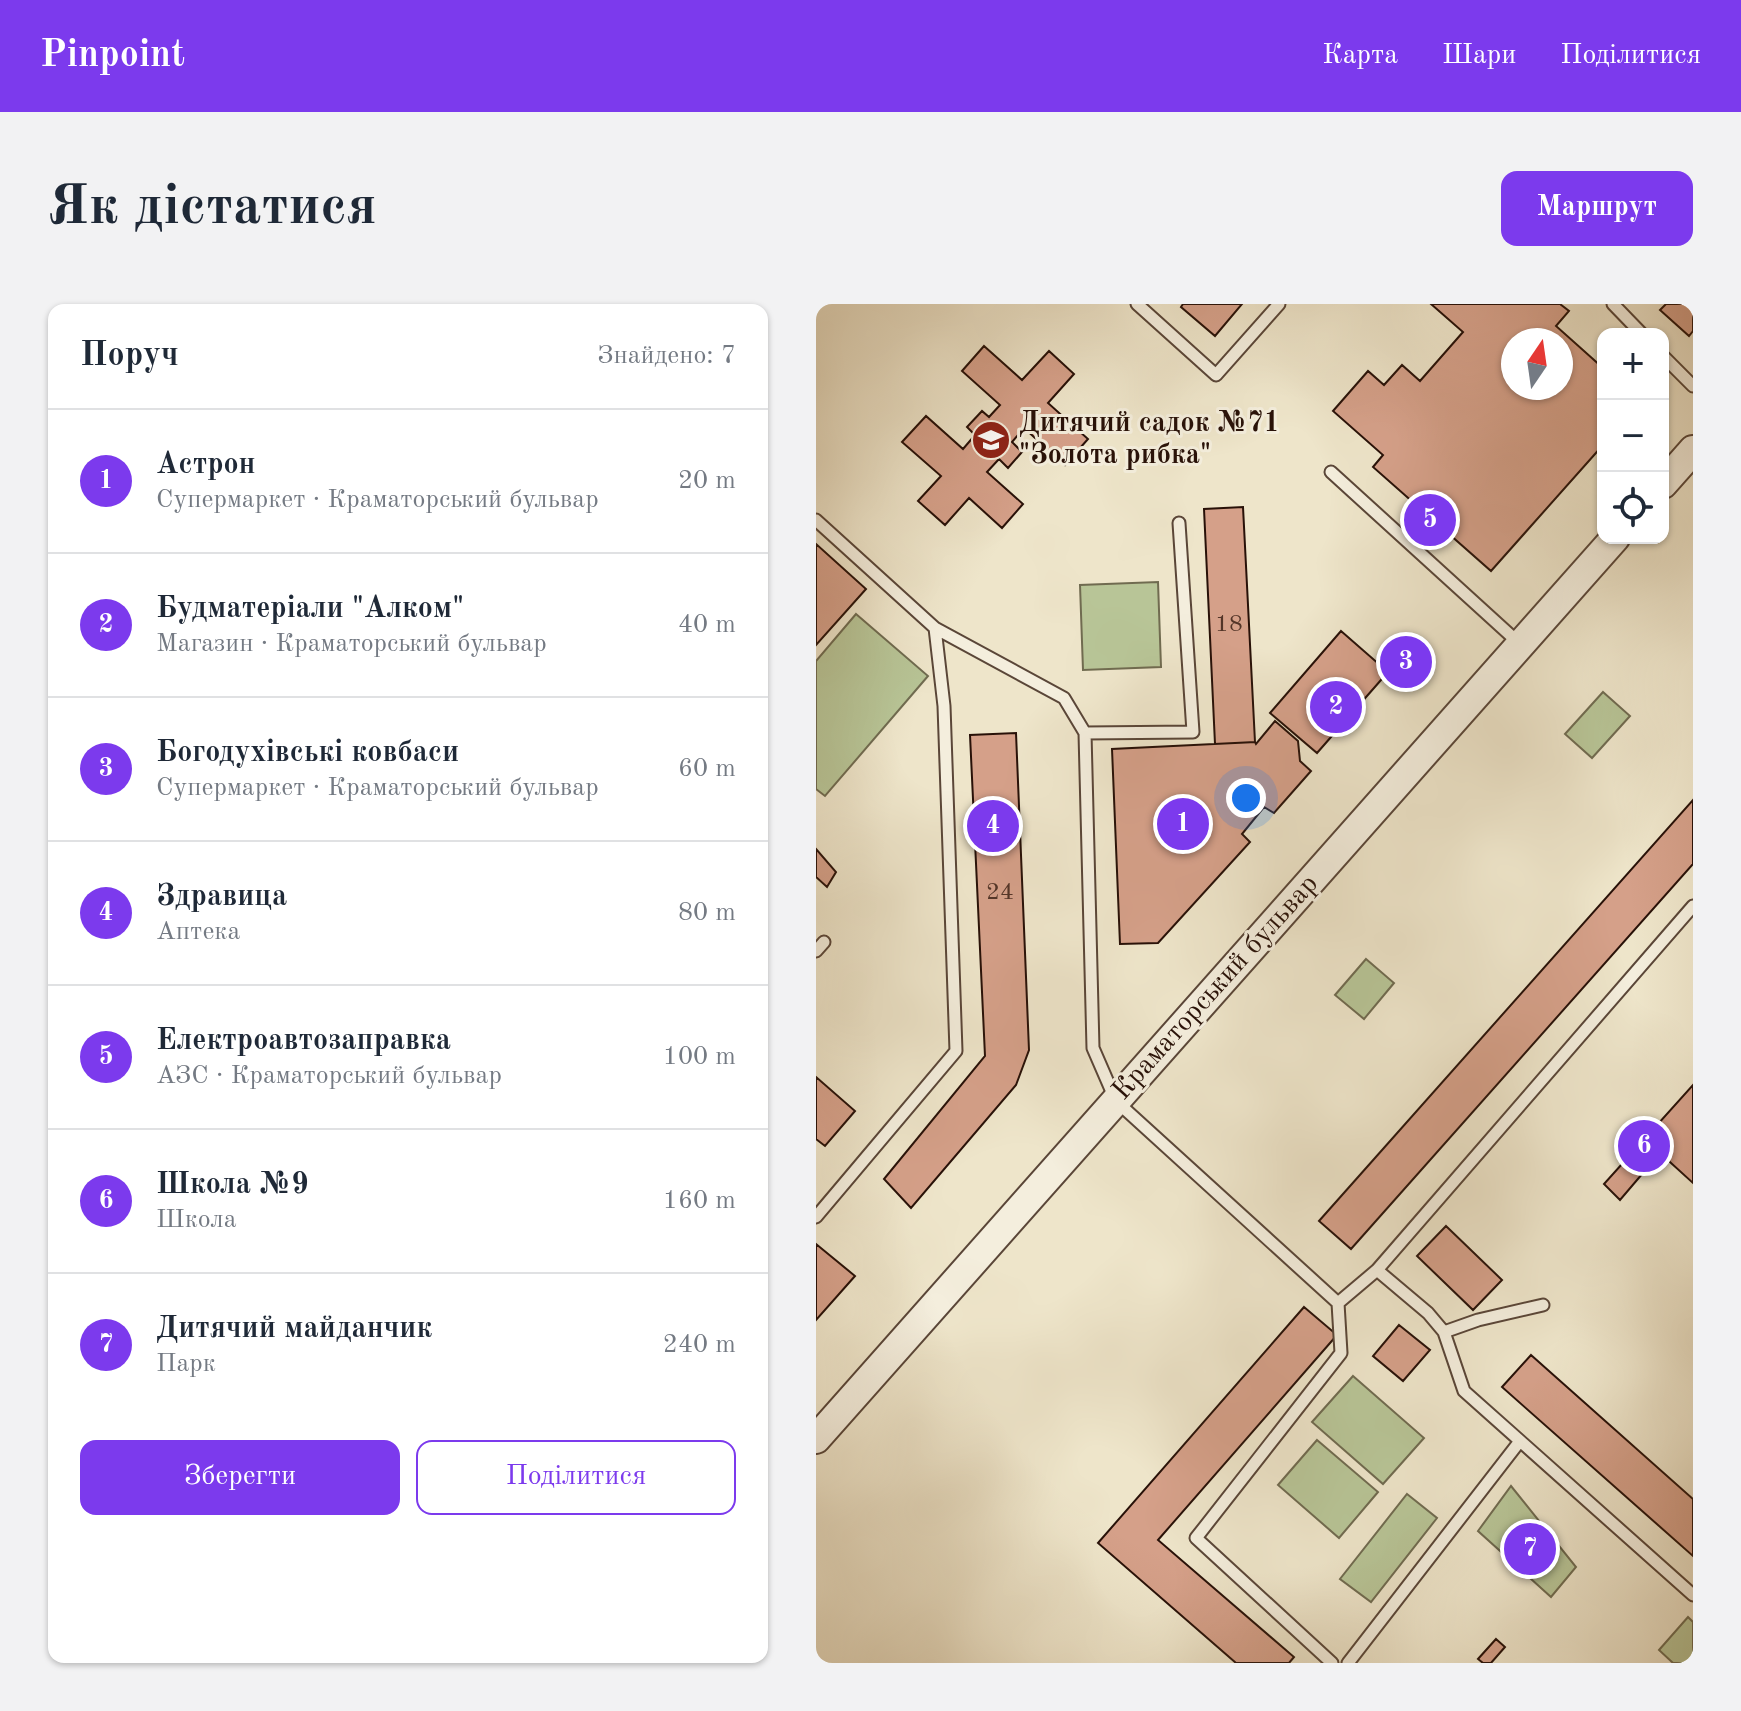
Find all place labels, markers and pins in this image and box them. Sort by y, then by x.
place label: Дитячий садок №71 "Золота рибка" [1019,409,1280,470]
school or university icon: Дитячий садок №71 "Золота рибка" [970,419,1012,461]
pin: 5 [1404,490,1456,550]
pin: 3 [1380,632,1432,692]
pin: 2 [1310,677,1362,737]
pin: 1 [1157,794,1209,854]
pin: 4 [967,796,1019,856]
pin: 6 [1618,1116,1670,1176]
pin: 7 [1504,1519,1556,1579]

